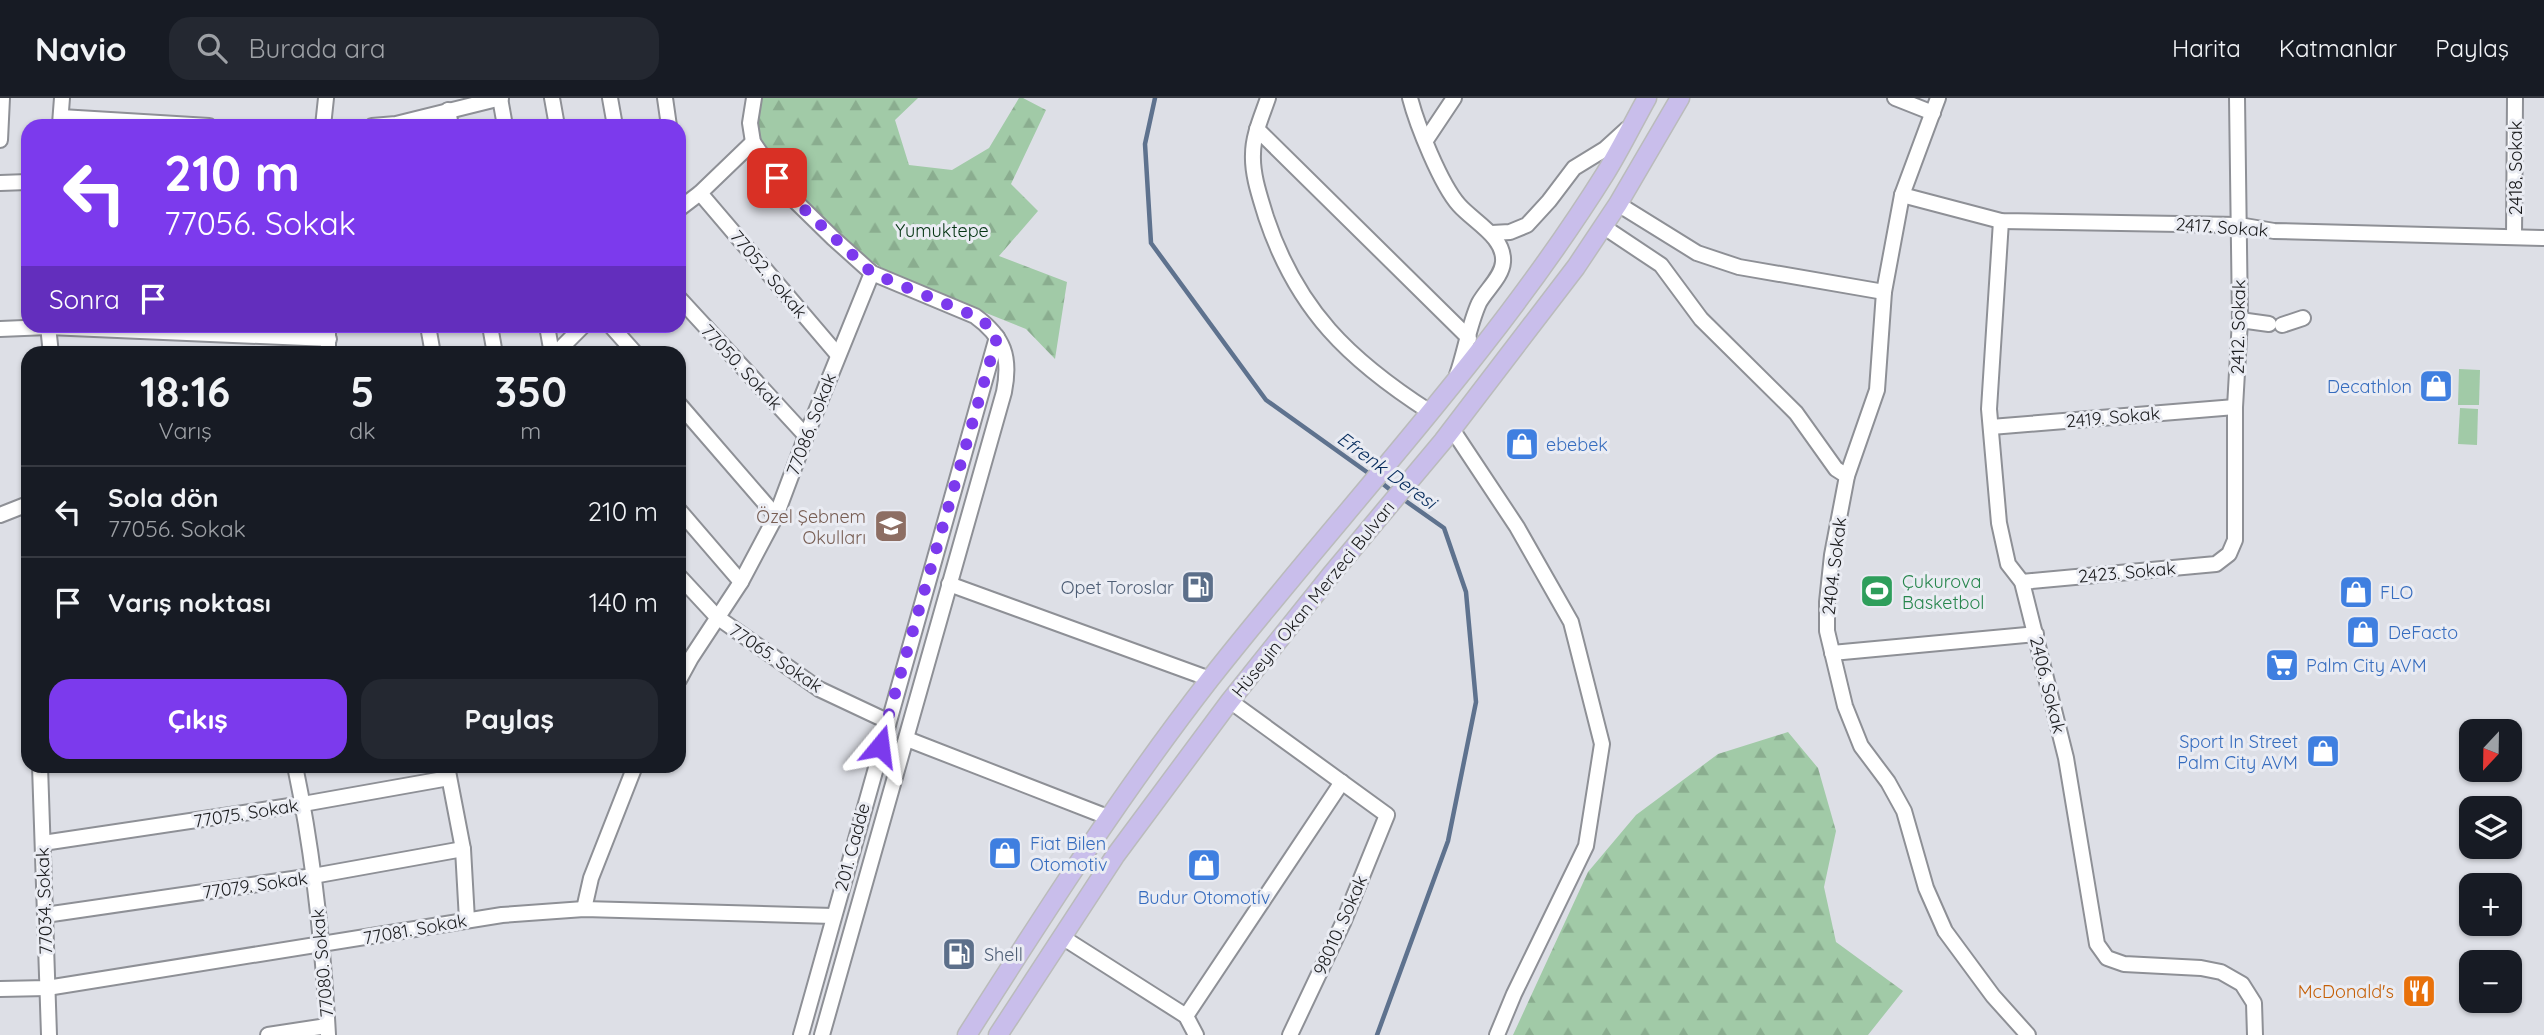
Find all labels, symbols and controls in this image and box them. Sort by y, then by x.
search box [169,17,659,80]
text: Navio [35,28,127,69]
icon: search [193,29,231,67]
text: Burada ara [249,32,386,65]
text: Harita [2172,33,2241,63]
text: Katmanlar [2279,33,2397,63]
text: Paylaş [2435,33,2509,63]
street label: 2418. Sokak [2504,121,2527,215]
text: 210 m [164,142,300,203]
icon: left [49,147,140,238]
pin [747,148,807,208]
icon: arrive [758,159,796,197]
text: 77056. Sokak [164,203,356,243]
street label: 2417. Sokak [2175,212,2269,242]
park label: Yumuktepe [895,219,989,242]
street label: 77052. Sokak [725,225,813,323]
street label: 2412. Sokak [2226,279,2250,375]
icon: arrive [134,280,172,318]
text: Sonra [49,283,120,316]
street label: 77050. Sokak [696,319,788,415]
text: 18:16 [140,365,230,418]
text: 5 [350,365,375,418]
text: 350 [495,365,567,418]
shop icon: Decathlon [2417,367,2455,405]
street label: 77086. Sokak [781,370,841,478]
place label: Decathlon [2327,375,2412,398]
street label: 2419. Sokak [2065,401,2161,433]
text: Varış [158,416,212,445]
text: dk [349,416,376,445]
text: m [520,416,541,445]
shop icon: ebebek [1503,425,1541,463]
water label: Efrenk Deresi [1333,426,1443,515]
place label: ebebek [1546,433,1608,456]
text: Sola dön [108,481,218,514]
icon: left [49,493,87,531]
text: 210 m [588,495,658,528]
street label: Hüseyin Okan Merzeci Bulvarı [1227,496,1399,702]
place label: Özel Şebnem Okulları [756,505,866,549]
school or university icon: Özel Şebnem Okulları [872,507,910,545]
text: 77056. Sokak [108,514,246,543]
street label: 2404. Sokak [1817,516,1851,616]
street label: 2423. Sokak [2077,556,2177,588]
fuel station icon: Opet Toroslar [1179,568,1217,606]
place label: Çukurova Basketbol [1902,570,1985,614]
sports icon: Çukurova Basketbol [1858,572,1896,610]
shop icon: FLO [2337,573,2375,611]
place label: Opet Toroslar [1061,576,1174,599]
place label: FLO [2380,581,2413,604]
icon: arrive [49,584,87,622]
text: Varış noktası [108,586,271,619]
text: 140 m [589,586,658,619]
shop icon: DeFacto [2344,613,2382,651]
street label: 77065. Sokak [725,618,827,698]
place label: DeFacto [2388,621,2458,644]
street label: 2406. Sokak [2025,634,2071,736]
supermarket icon: Palm City AVM [2263,646,2301,684]
place label: Palm City AVM [2306,654,2427,677]
button: Çıkış [49,679,347,759]
button: Paylaş [361,679,658,759]
position arrow [843,709,917,783]
north arrow [2459,719,2522,782]
map controls [2459,719,2522,1013]
place label: Sport In Street Palm City AVM [2177,730,2298,774]
shop icon: Sport In Street Palm City AVM [2304,732,2342,770]
street label: 77075. Sokak [192,793,300,833]
button: layers [2459,796,2522,859]
street label: 201. Cadde [829,800,875,894]
place label: Fiat Bilen Otomotiv [1030,832,1107,876]
shop icon: Fiat Bilen Otomotiv [986,834,1024,872]
shop icon: Budur Otomotiv [1185,846,1223,884]
street label: 77034. Sokak [31,847,57,955]
street label: 77079. Sokak [201,866,309,904]
street label: 98010. Sokak [1308,871,1372,979]
button: + [2459,873,2522,936]
place label: Budur Otomotiv [1138,886,1270,909]
street label: 77080. Sokak [306,908,338,1018]
street label: 77081. Sokak [361,909,469,949]
fuel station icon: Shell [940,935,978,973]
place label: Shell [984,943,1023,966]
button: − [2459,950,2522,1013]
restaurant icon: McDonald's [2400,972,2438,1010]
place label: McDonald's [2298,980,2394,1003]

